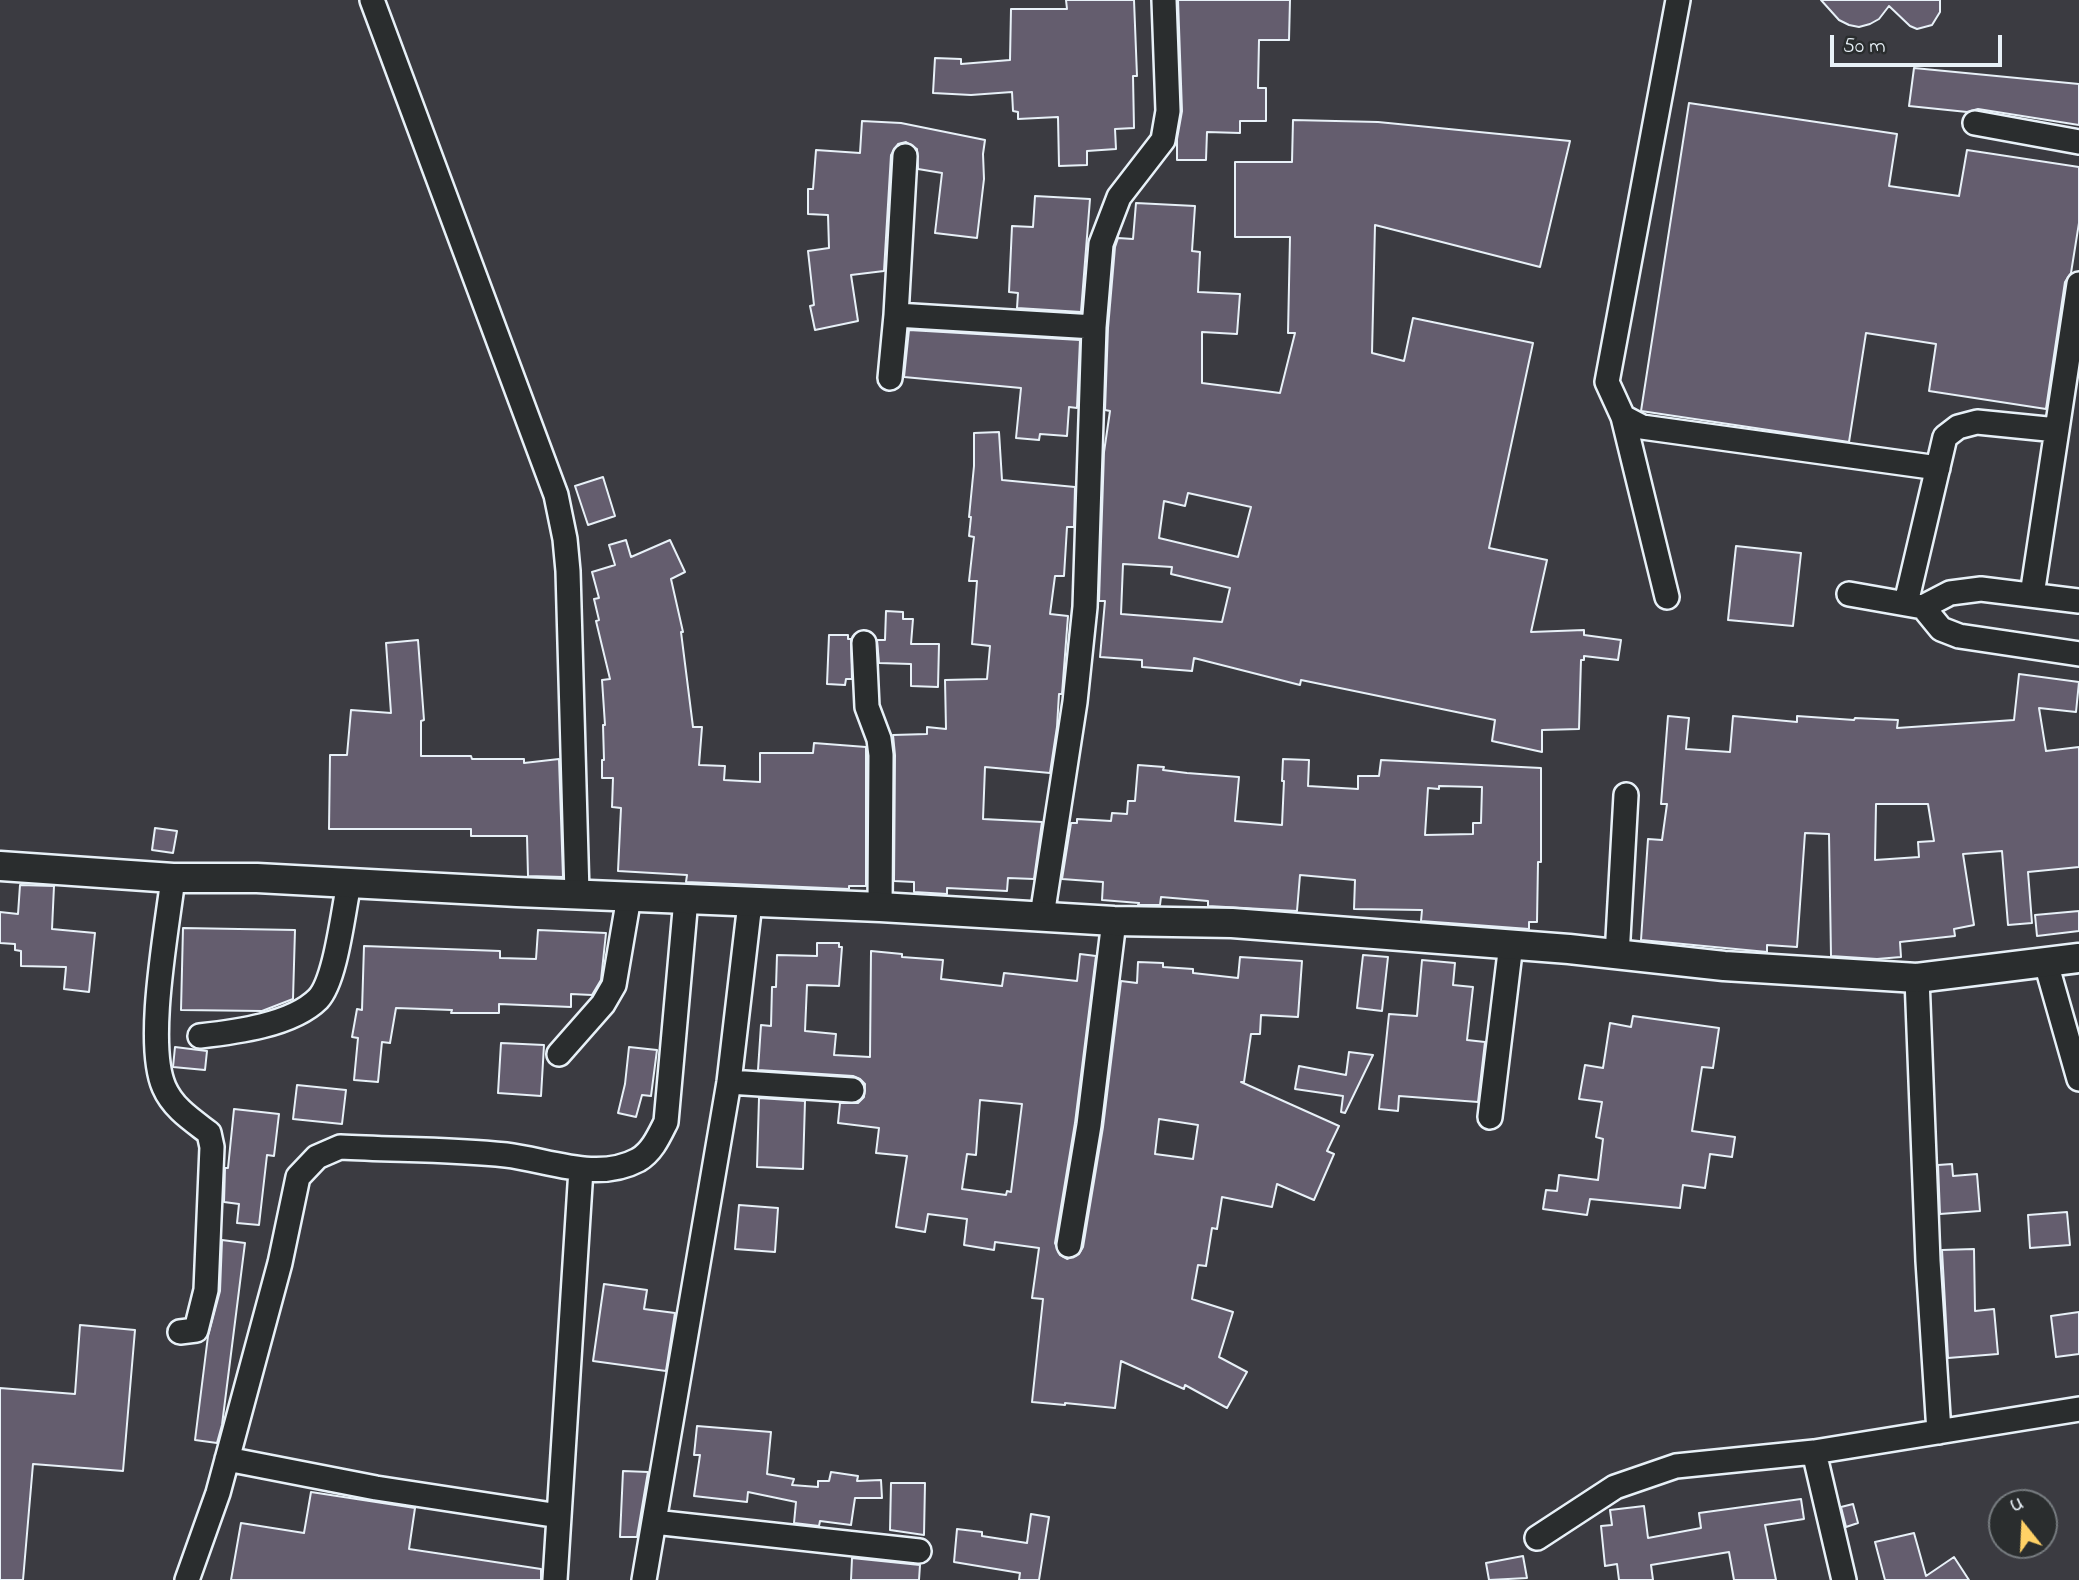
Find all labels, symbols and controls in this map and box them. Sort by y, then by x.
scale bar [1834,21,2006,65]
text: 50 m [1843,32,1886,62]
north arrow [1988,1489,2058,1559]
text: U [2007,1491,2027,1520]

